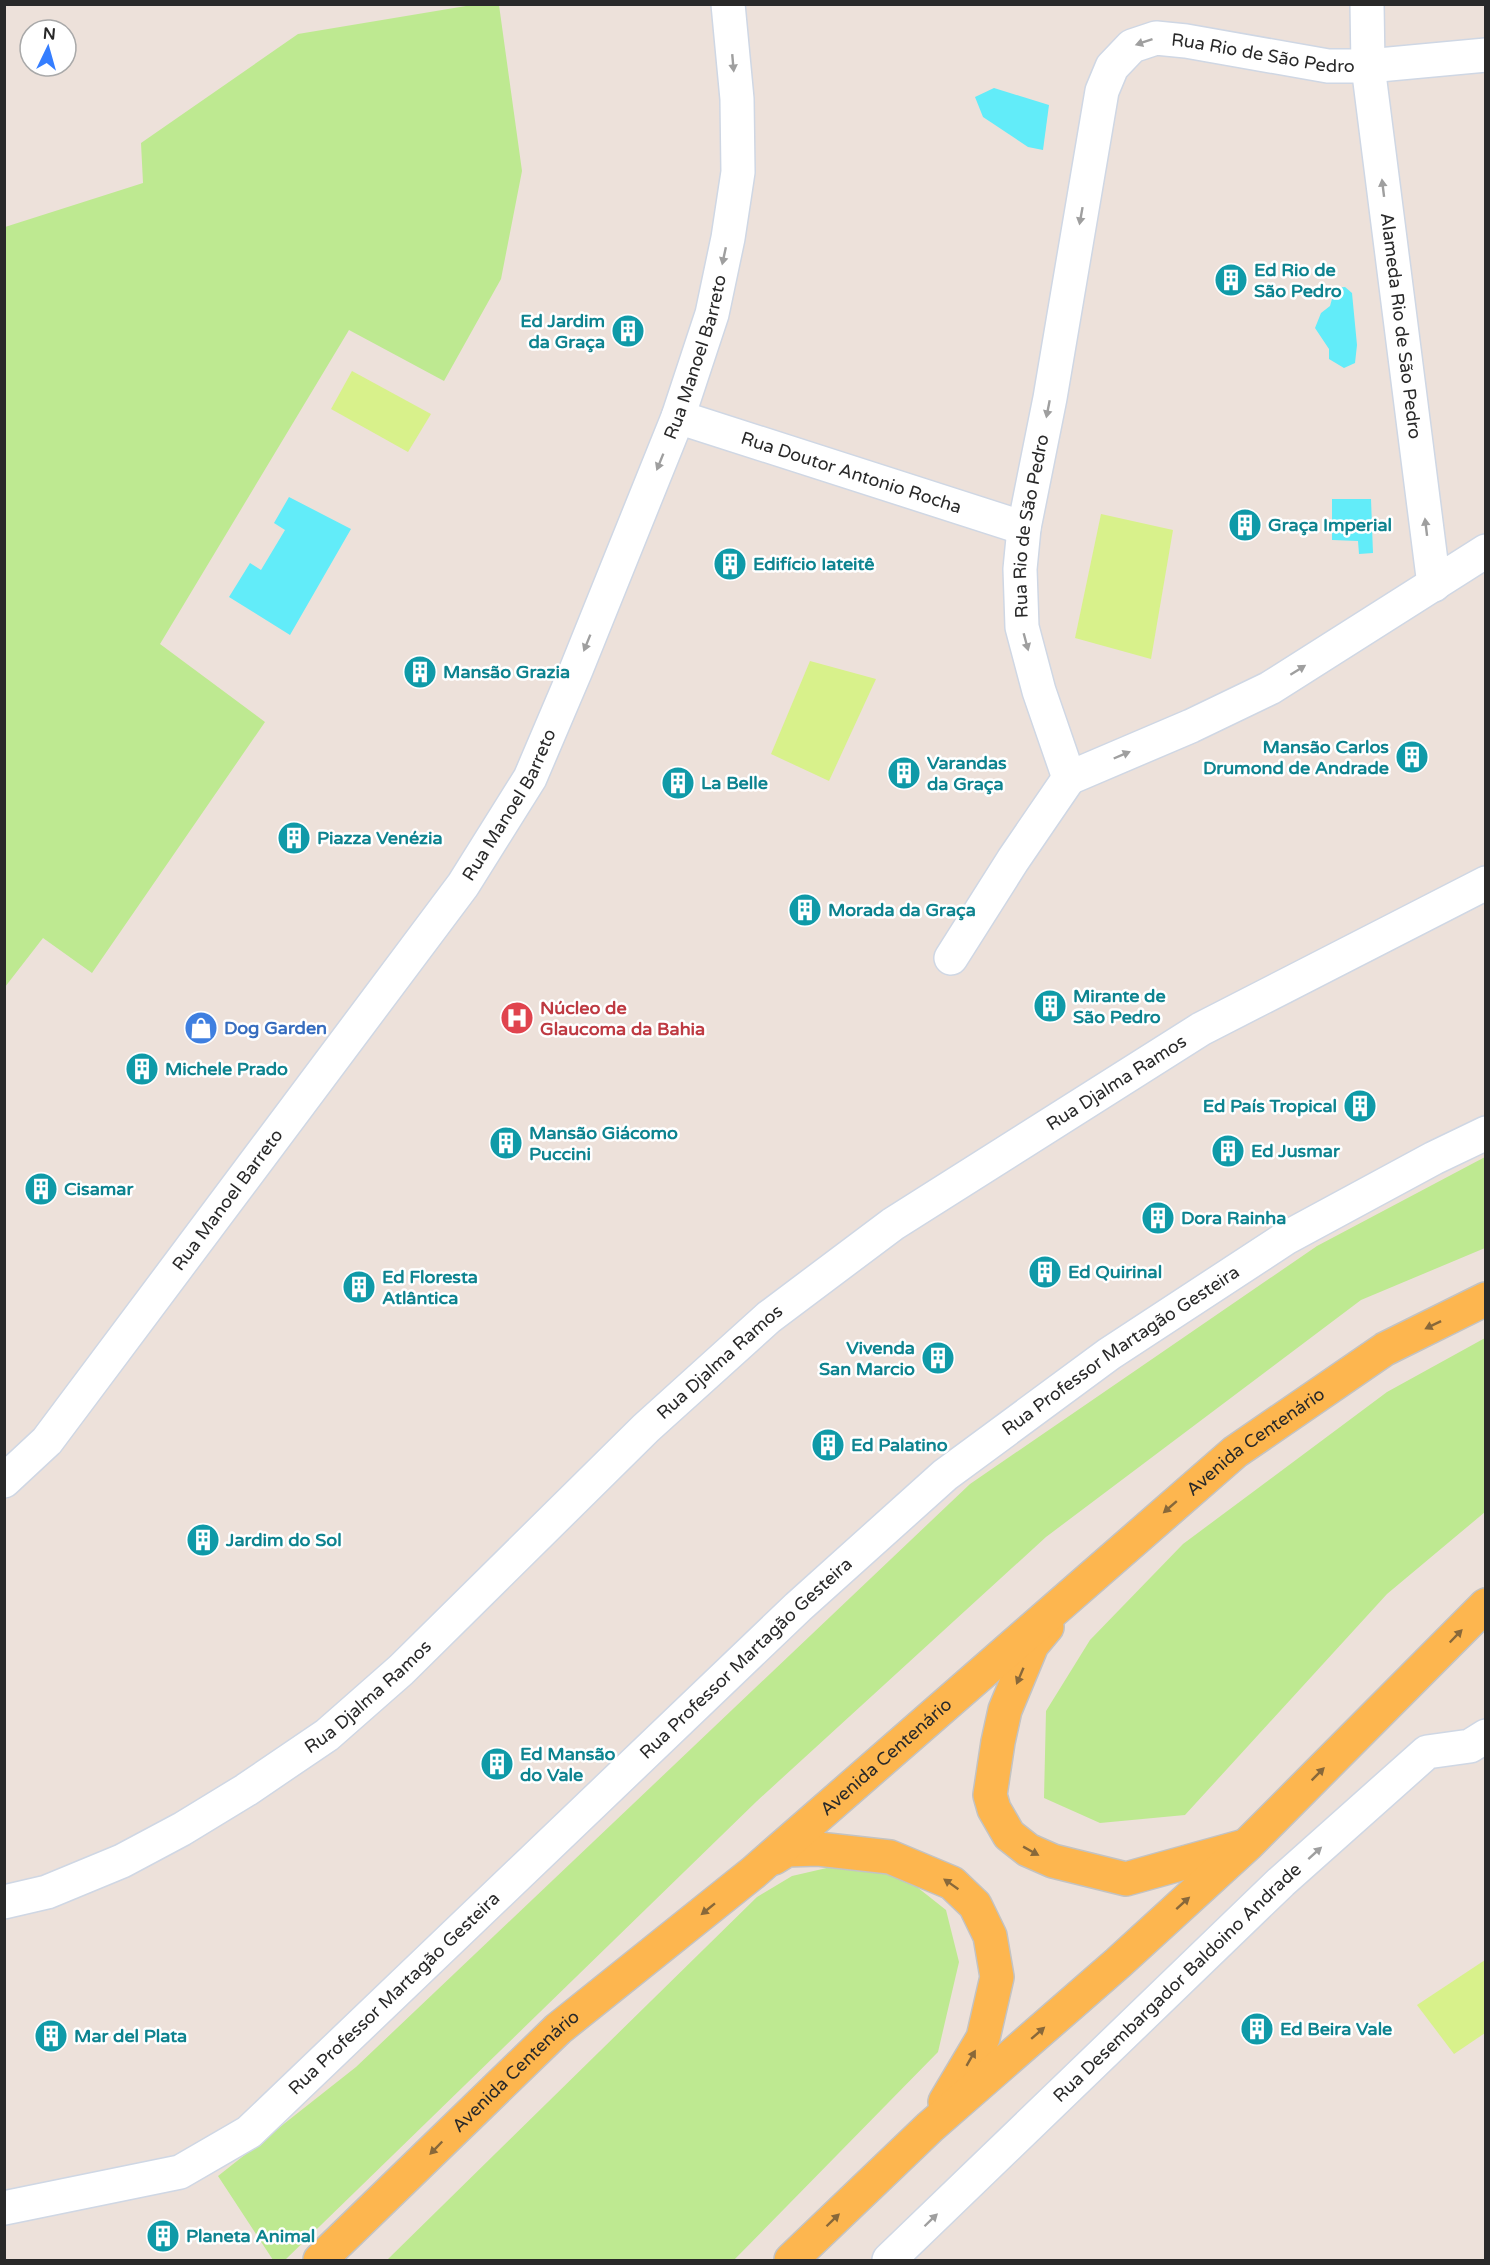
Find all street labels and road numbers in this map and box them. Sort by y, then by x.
street label: Rua Rio de São Pedro [1170,29,1355,77]
street label: Alameda Rio de São Pedro [1376,211,1426,440]
street label: Rua Manoel Barreto [659,273,731,443]
street label: Rua Doutor Antonio Rocha [738,427,964,518]
street label: Rua Rio de São Pedro [1009,432,1053,618]
street label: Rua Manoel Barreto [457,725,561,885]
street label: Rua Djalma Ramos [1042,1030,1190,1135]
street label: Rua Manoel Barreto [167,1125,288,1275]
street label: Rua Professor Martagão Gesteira [998,1261,1243,1440]
street label: Rua Djalma Ramos [652,1300,787,1424]
street label: Avenida Centenário [1182,1383,1329,1501]
street label: Rua Professor Martagão Gesteira [635,1553,857,1764]
street label: Rua Djalma Ramos [300,1635,436,1758]
street label: Avenida Centenário [816,1693,956,1820]
street label: Rua Desembargador Baldoino Andrade [1049,1858,1306,2107]
street label: Rua Professor Martagão Gesteira [284,1887,504,2099]
street label: Avenida Centenário [447,2005,584,2137]

